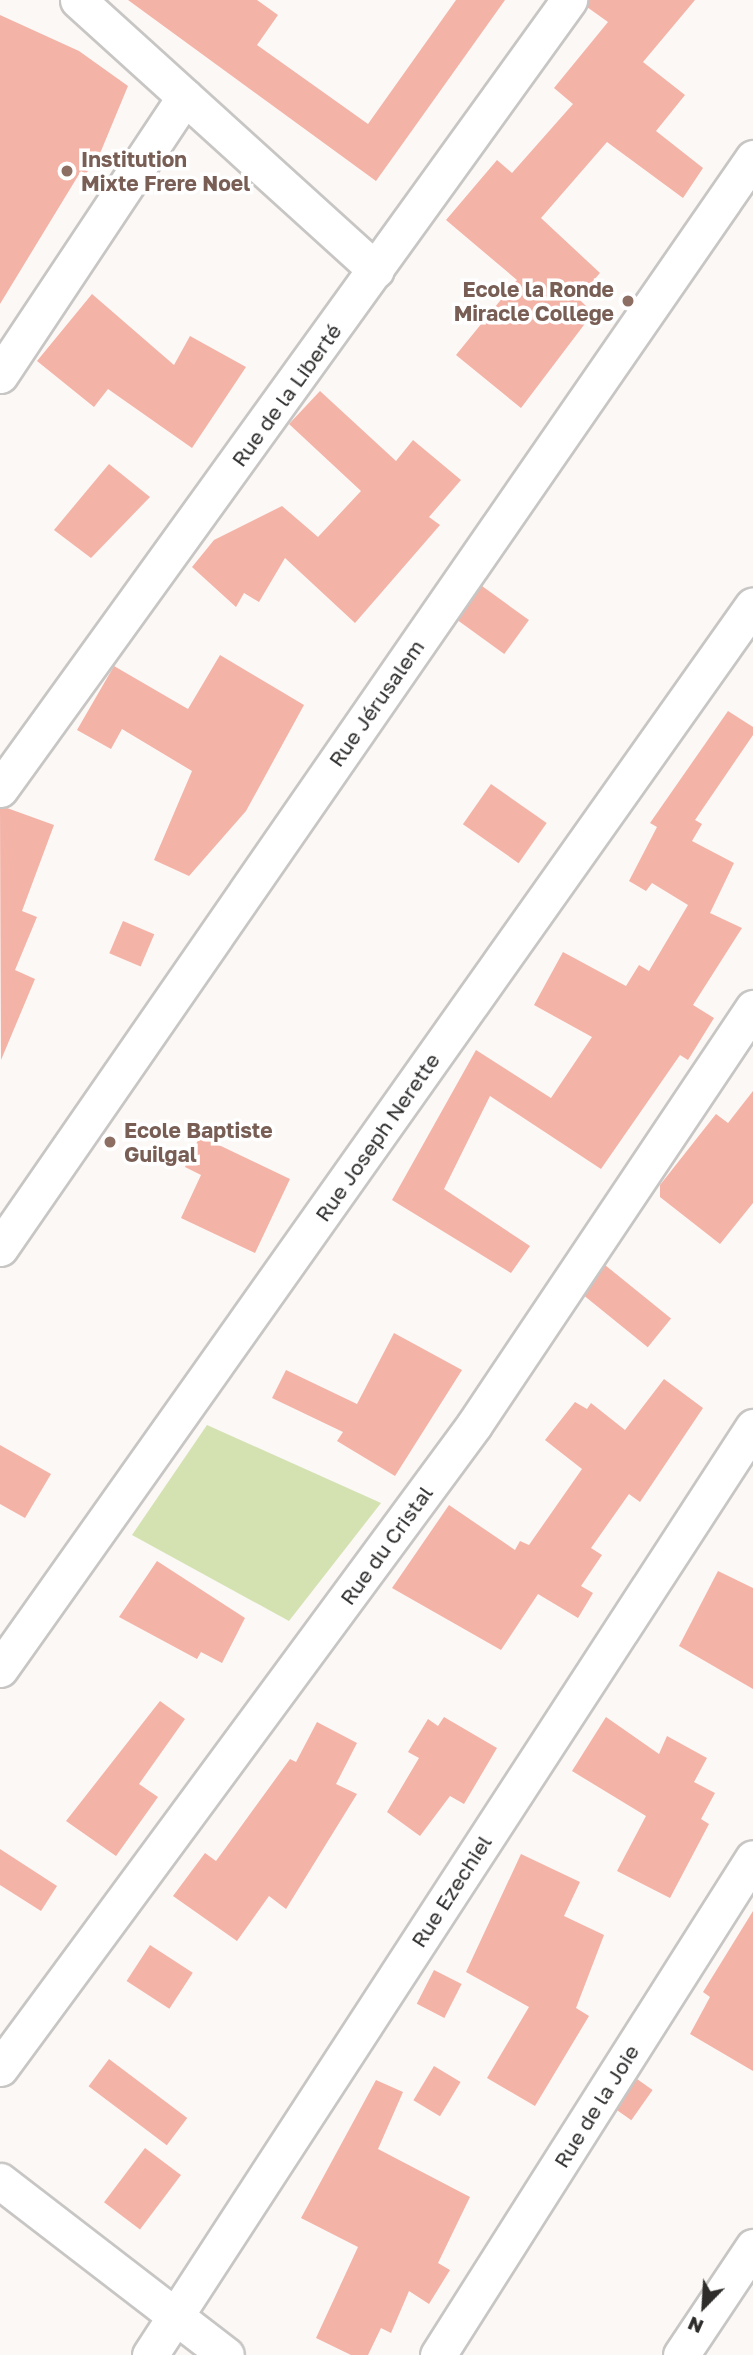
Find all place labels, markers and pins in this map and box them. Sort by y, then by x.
place label: Institution Mixte Frere Noel [81,146,250,196]
marker: Institution Mixte Frere Noel [59,163,75,179]
place label: Ecole la Ronde Miracle College [454,276,614,326]
marker: Ecole la Ronde Miracle College [620,293,636,309]
place label: Ecole Baptiste Guilgal [124,1117,273,1167]
marker: Ecole Baptiste Guilgal [102,1134,118,1150]

